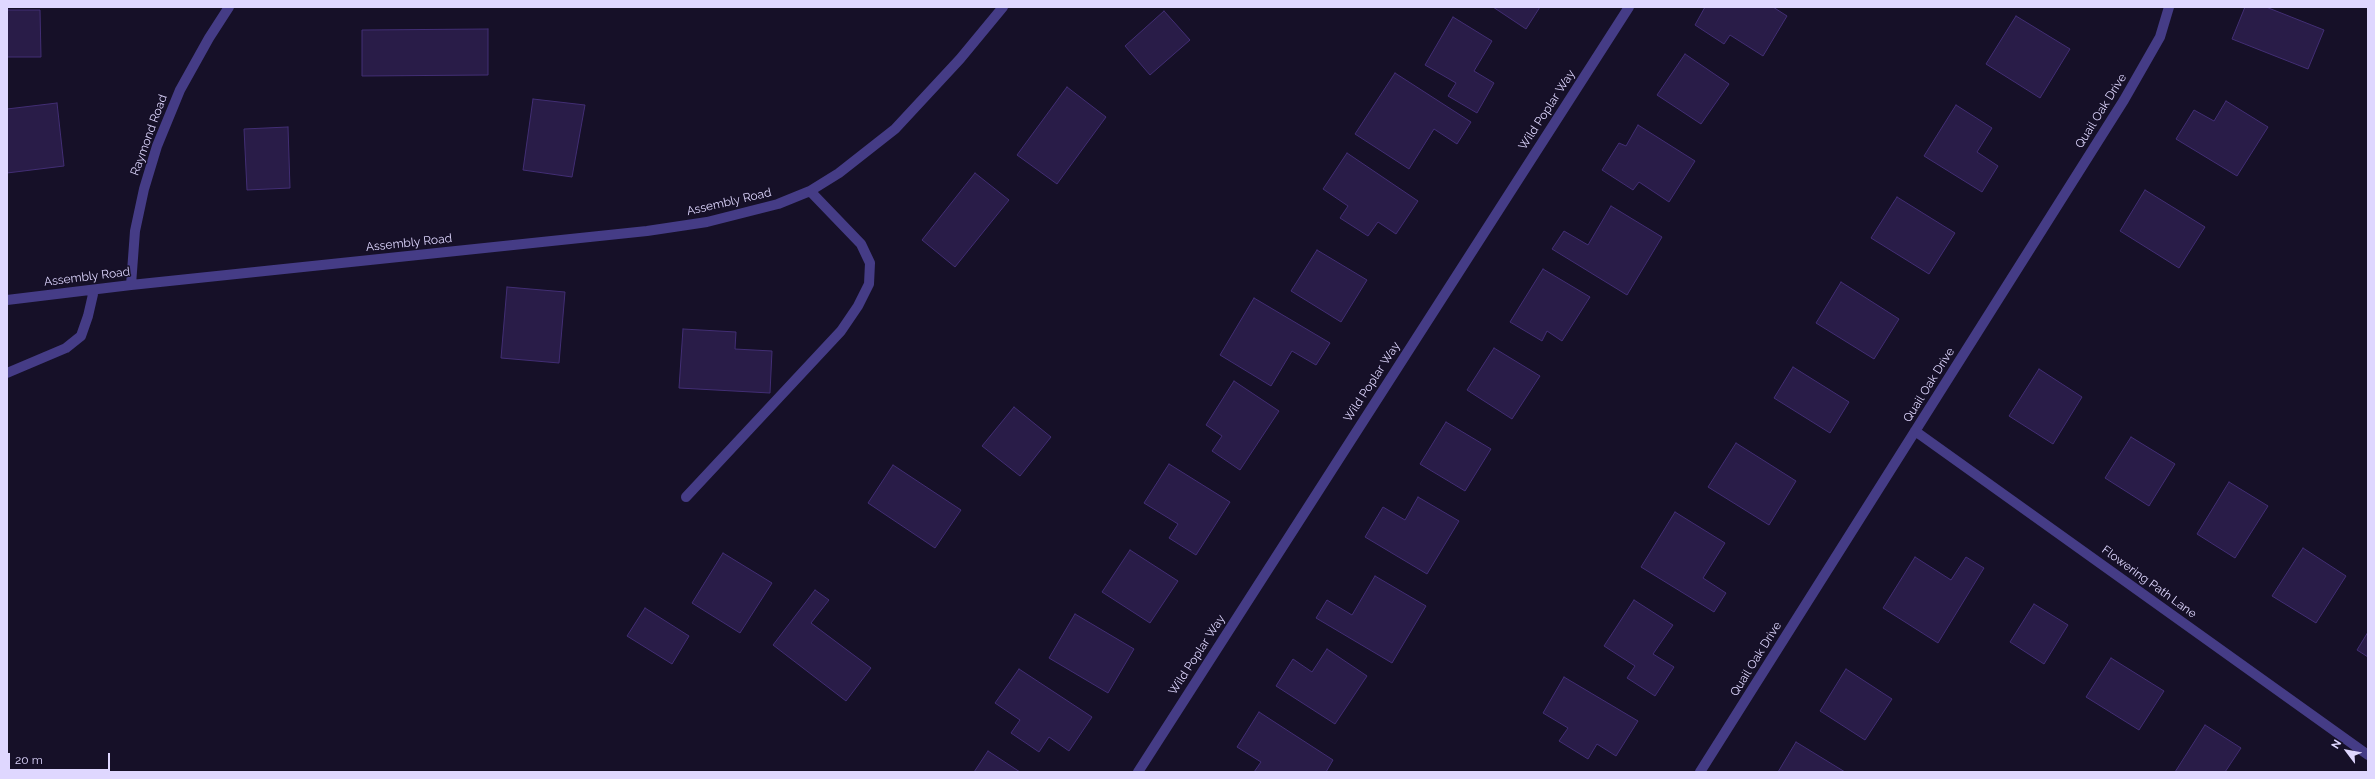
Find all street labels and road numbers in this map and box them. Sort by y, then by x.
street label: Wild Poplar Way [1516,67,1578,153]
street label: Quail Oak Drive [2072,71,2130,151]
street label: Raymond Road [128,93,170,177]
street label: Assembly Road [685,185,773,219]
street label: Assembly Road [365,231,453,255]
street label: Assembly Road [43,265,131,289]
street label: Wild Poplar Way [1341,339,1403,425]
street label: Quail Oak Drive [1900,345,1958,425]
street label: Flowering Path Lane [2099,543,2199,621]
street label: Wild Poplar Way [1166,612,1228,698]
street label: Quail Oak Drive [1727,619,1785,699]

